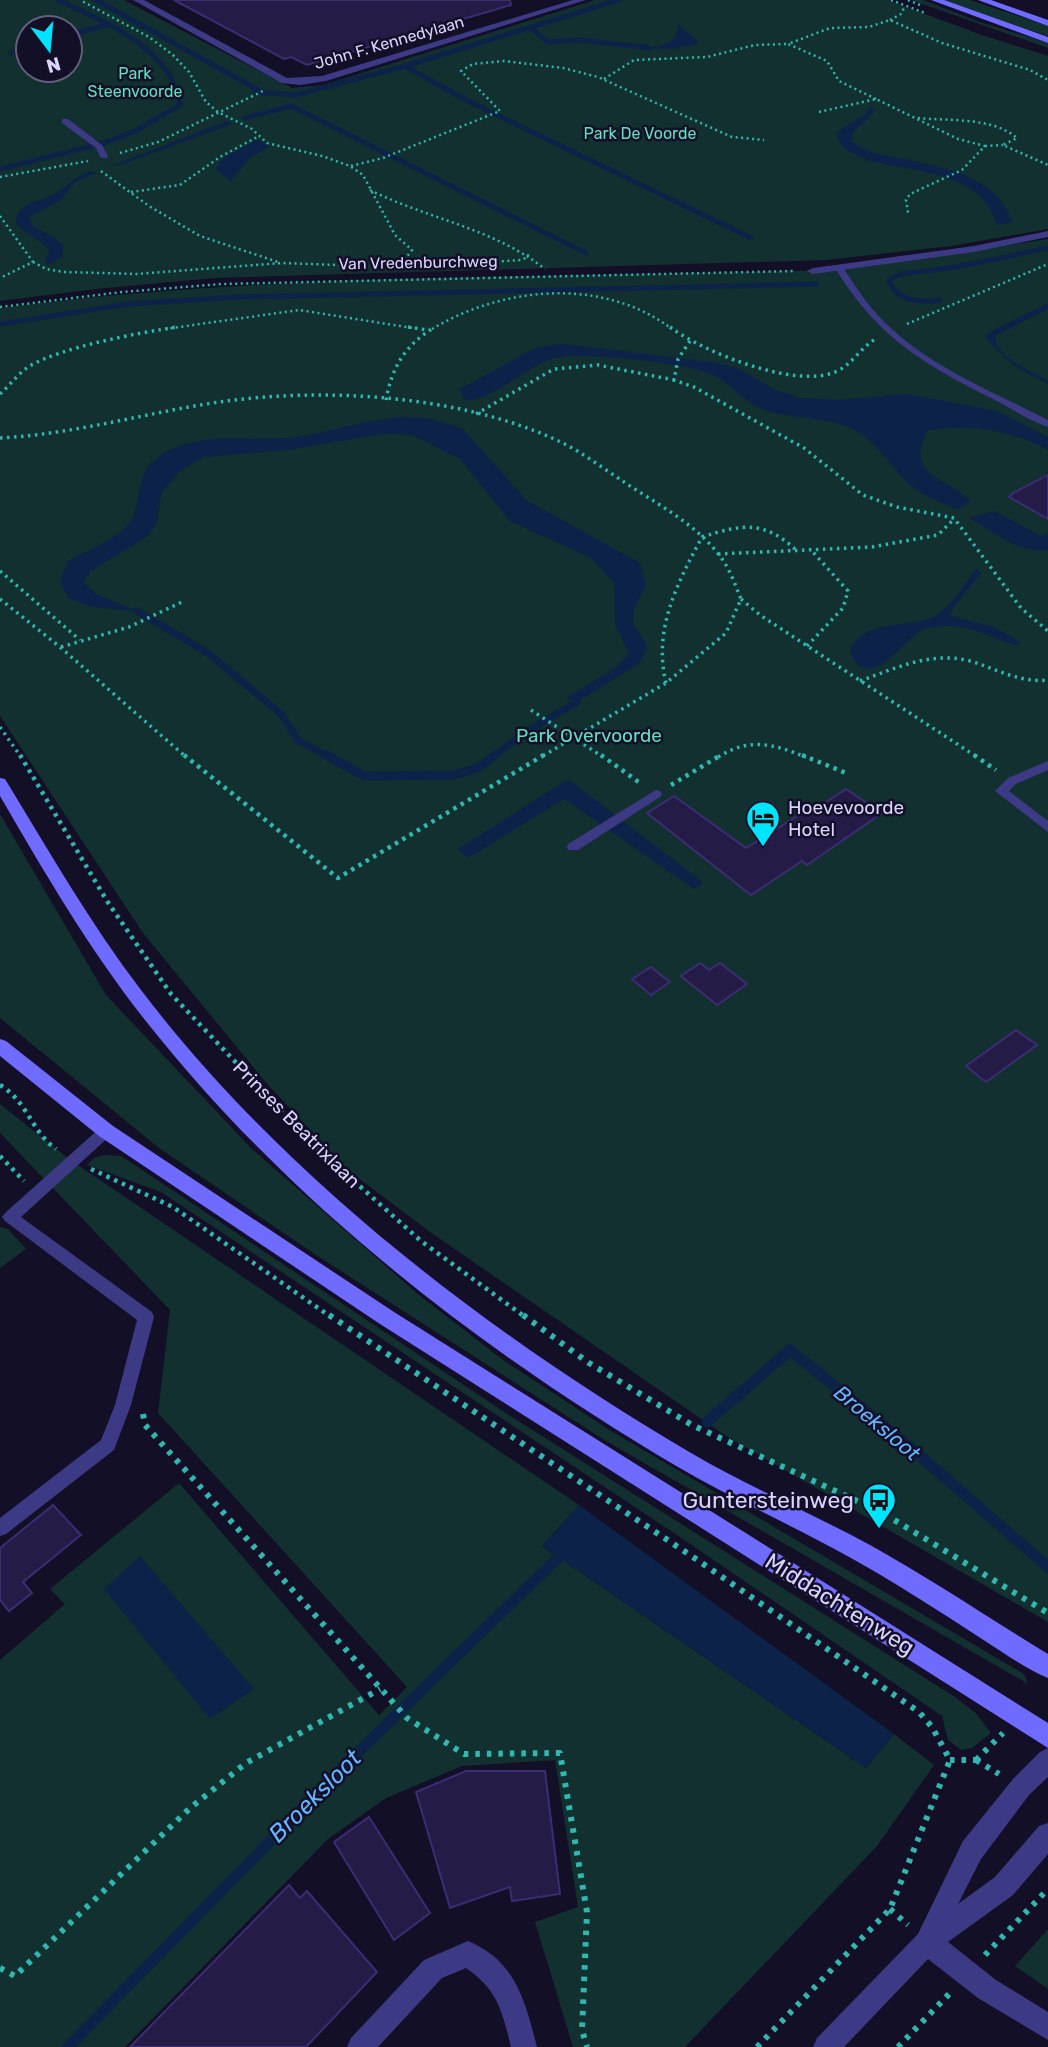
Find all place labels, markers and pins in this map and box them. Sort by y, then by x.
place label: Hoevevoorde Hotel [788,796,904,841]
hotel icon: Hoevevoorde Hotel [744,799,782,848]
bus stop icon: Guntersteinweg [860,1481,898,1530]
place label: Guntersteinweg [682,1486,854,1514]

